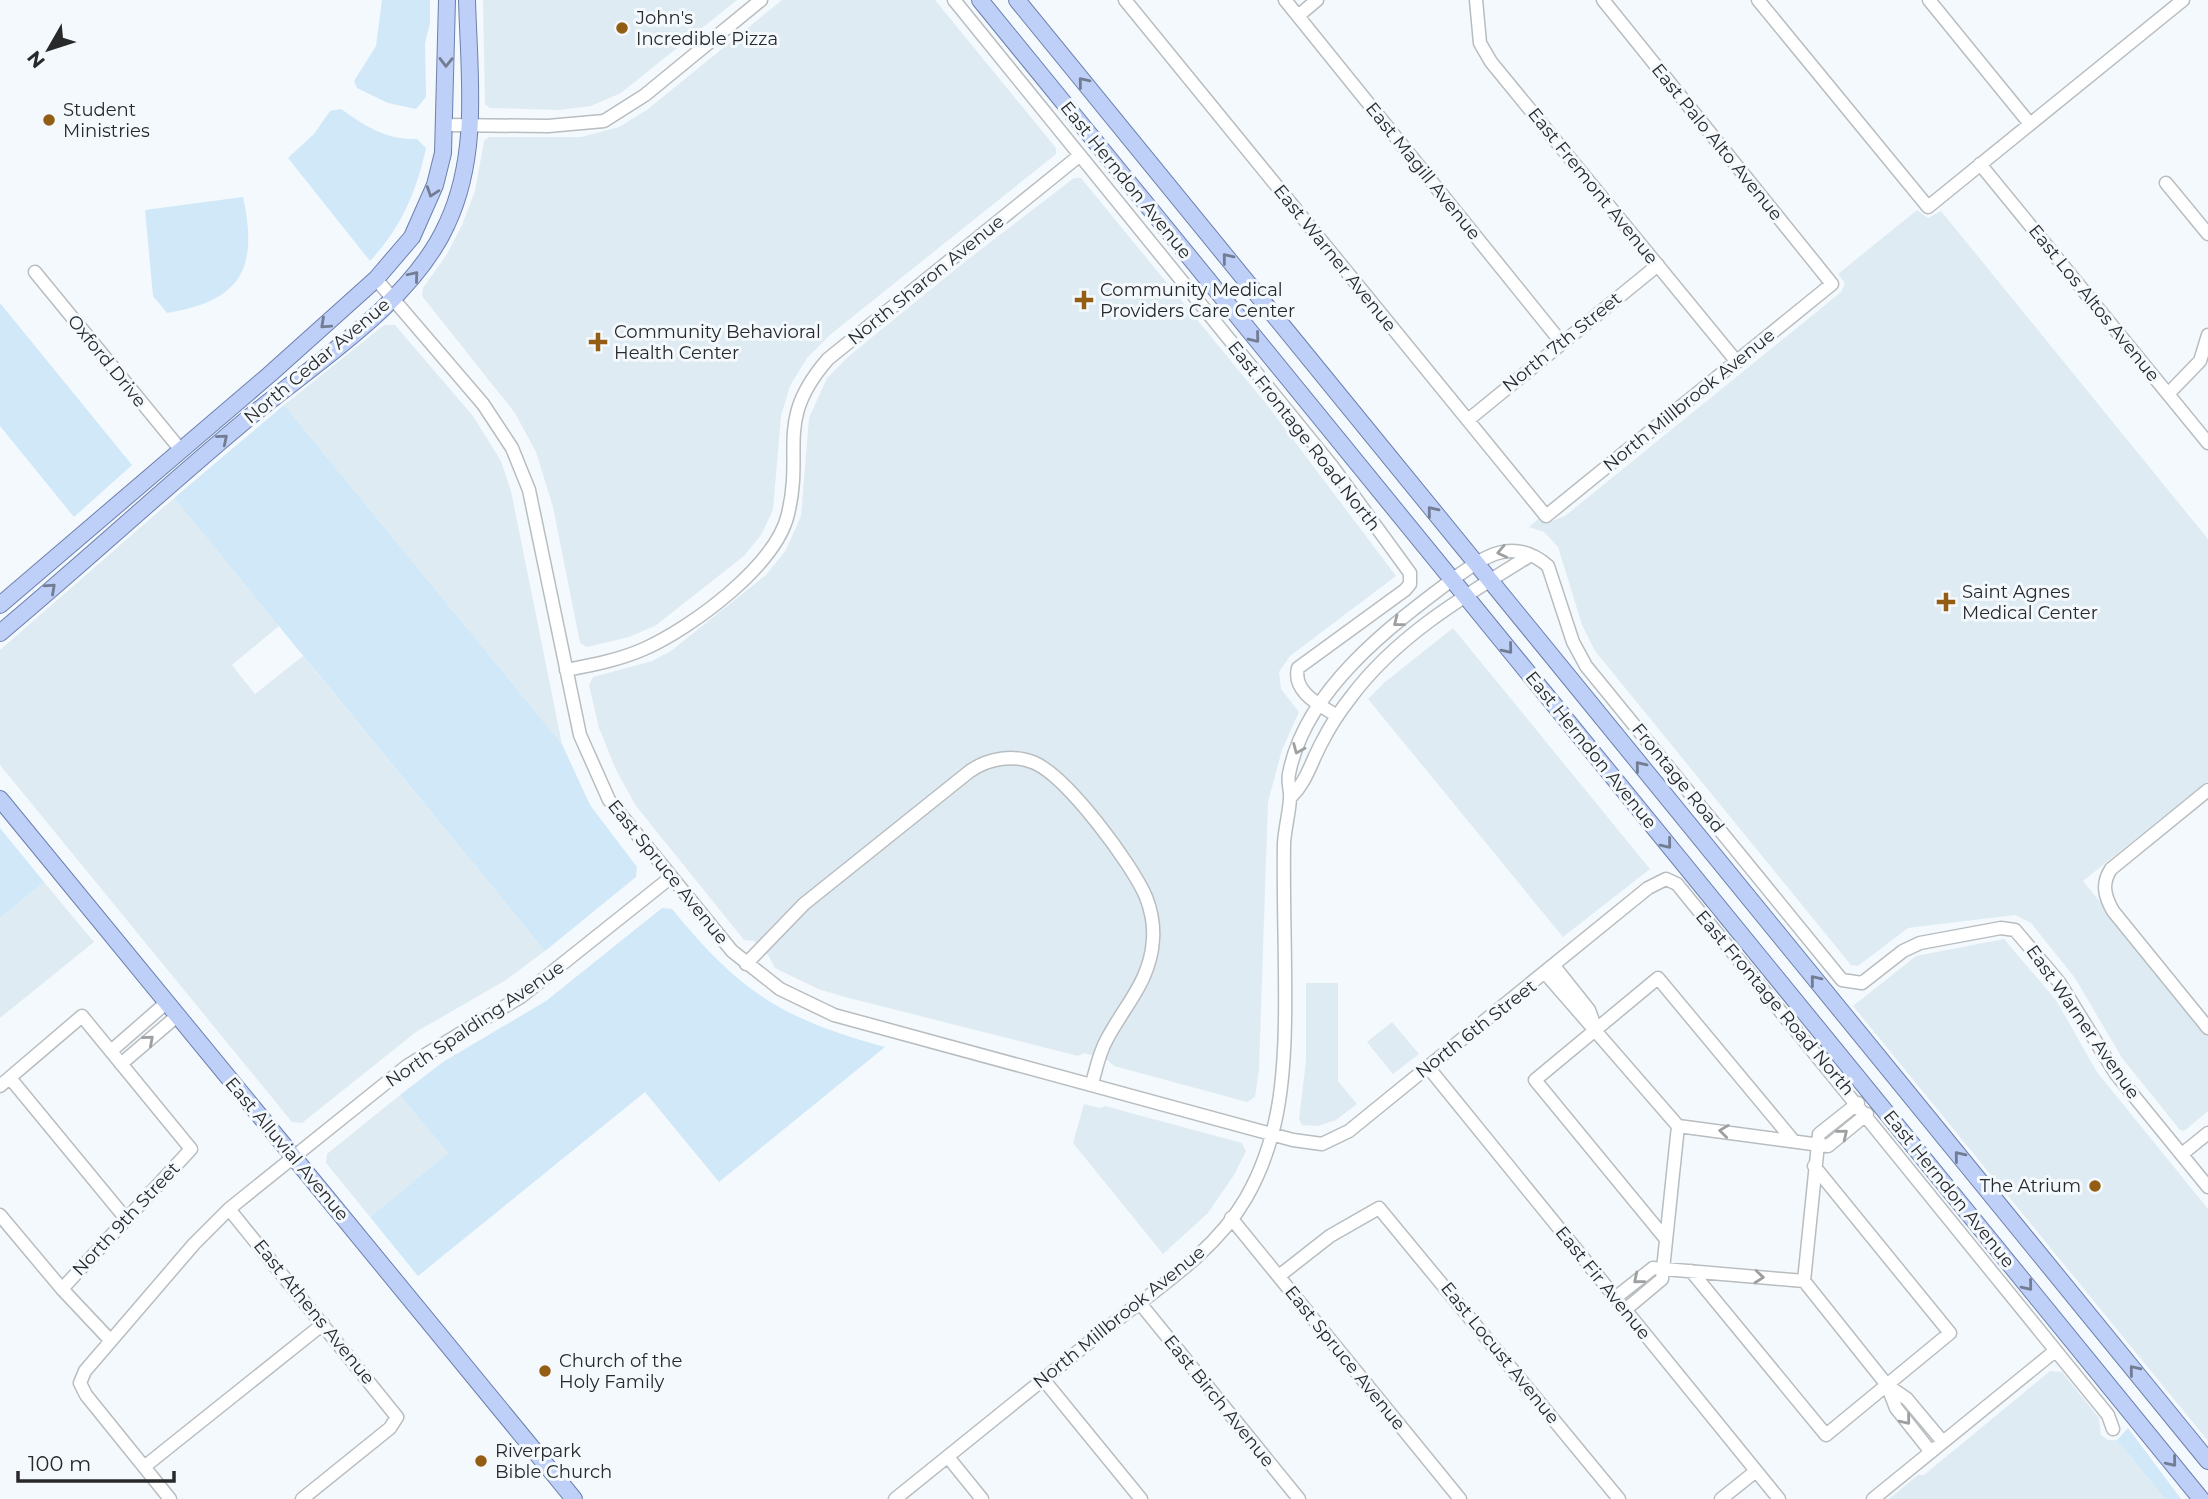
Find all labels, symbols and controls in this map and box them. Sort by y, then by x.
place label: John's Incredible Pizza [635,7,778,50]
north arrow [14,14,84,84]
marker: John's Incredible Pizza [614,20,630,36]
text: N [22,46,50,73]
one-way arrow [438,58,454,68]
street label: East Palo Alto Avenue [1647,59,1787,225]
one-way arrow [1079,77,1092,89]
street label: East Herndon Avenue [1056,97,1196,263]
street label: East Magill Avenue [1361,98,1485,244]
place label: Student Ministries [63,99,150,142]
street label: East Fremont Avenue [1523,103,1663,269]
marker: Student Ministries [41,112,57,128]
street label: East Warner Avenue [1269,180,1401,336]
one-way arrow [426,185,440,197]
street label: North Sharon Avenue [843,210,1009,350]
street label: East Los Altos Avenue [2024,220,2164,386]
one-way arrow [1222,254,1235,266]
one-way arrow [406,271,419,283]
place label: Community Medical Providers Care Center [1100,279,1295,322]
street label: North 7th Street [1498,287,1626,397]
marker: Community Medical Providers Care Center [1074,290,1094,310]
street label: North Cedar Avenue [240,294,394,428]
street label: Oxford Drive [63,310,151,412]
one-way arrow [320,316,333,329]
place label: Community Behavioral Health Center [614,321,821,364]
street label: North Millbrook Avenue [1599,324,1779,476]
one-way arrow [1247,330,1259,343]
marker: Community Behavioral Health Center [588,332,608,352]
street label: East Frontage Road North [1223,337,1385,535]
one-way arrow [215,435,228,447]
one-way arrow [1428,507,1440,520]
one-way arrow [1496,543,1508,558]
place label: Saint Agnes Medical Center [1962,581,2098,624]
one-way arrow [43,584,56,596]
marker: Saint Agnes Medical Center [1936,592,1956,612]
one-way arrow [1393,614,1406,627]
one-way arrow [1500,640,1512,653]
street label: East Herndon Avenue [1521,667,1661,833]
street label: Frontage Road [1627,719,1729,837]
one-way arrow [1292,742,1306,755]
one-way arrow [1636,761,1648,774]
street label: East Spruce Avenue [603,795,733,949]
one-way arrow [1659,836,1672,848]
street label: East Frontage Road North [1691,906,1859,1100]
street label: East Warner Avenue [2022,941,2145,1103]
street label: North Spalding Avenue [382,956,568,1092]
street label: North 6th Street [1411,975,1541,1083]
one-way arrow [1811,975,1823,988]
one-way arrow [141,1036,154,1048]
street label: East Alluvial Avenue [220,1073,354,1225]
street label: East Herndon Avenue [1879,1106,2019,1272]
one-way arrow [1718,1124,1730,1139]
one-way arrow [1835,1129,1848,1142]
one-way arrow [1955,1151,1967,1164]
street label: North 9th Street [68,1158,184,1280]
place label: The Atrium [1980,1175,2081,1197]
marker: The Atrium [2087,1178,2103,1194]
street label: East Fir Avenue [1551,1222,1655,1344]
street label: East Athens Avenue [249,1235,379,1389]
street label: North Millbrook Avenue [1029,1241,1209,1393]
one-way arrow [1754,1269,1765,1284]
one-way arrow [1634,1271,1647,1283]
one-way arrow [2020,1277,2032,1290]
street label: East Locust Avenue [1436,1278,1564,1428]
street label: East Spruce Avenue [1280,1281,1410,1435]
street label: East Birch Avenue [1159,1331,1279,1472]
place label: Church of the Holy Family [559,1350,682,1393]
marker: Church of the Holy Family [537,1363,553,1379]
one-way arrow [2130,1365,2142,1378]
one-way arrow [1898,1412,1910,1425]
scale bar [18,1440,173,1484]
place label: Riverpark Bible Church [495,1440,612,1483]
text: 100 m [28,1451,91,1476]
marker: Riverpark Bible Church [473,1453,489,1469]
one-way arrow [2163,1455,2176,1467]

